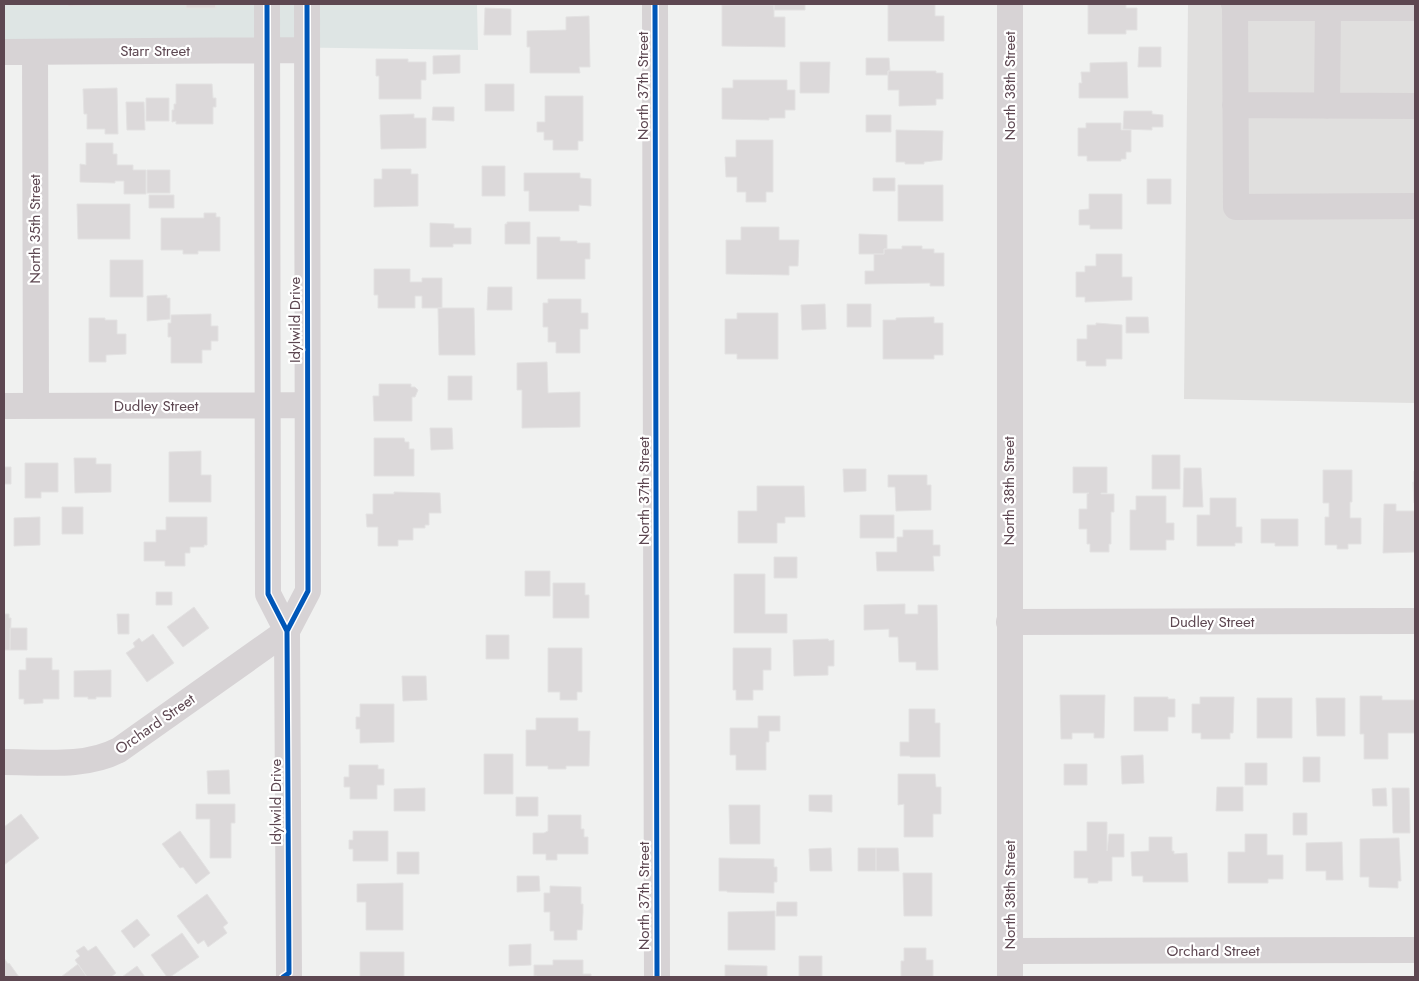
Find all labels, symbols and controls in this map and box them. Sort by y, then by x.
street label: North 37th Street [632,31,654,140]
street label: North 38th Street [999,31,1021,141]
street label: Starr Street [120,40,190,62]
street label: North 35th Street [24,174,46,284]
street label: Idylwild Drive [284,277,306,363]
street label: Dudley Street [114,395,199,417]
street label: North 37th Street [633,436,655,545]
street label: North 38th Street [998,436,1020,546]
street label: Dudley Street [1170,611,1255,633]
street label: Orchard Street [111,688,200,760]
street label: Idylwild Drive [265,759,287,845]
street label: North 38th Street [999,840,1021,950]
street label: North 37th Street [633,841,655,950]
street label: Orchard Street [1166,940,1260,962]

